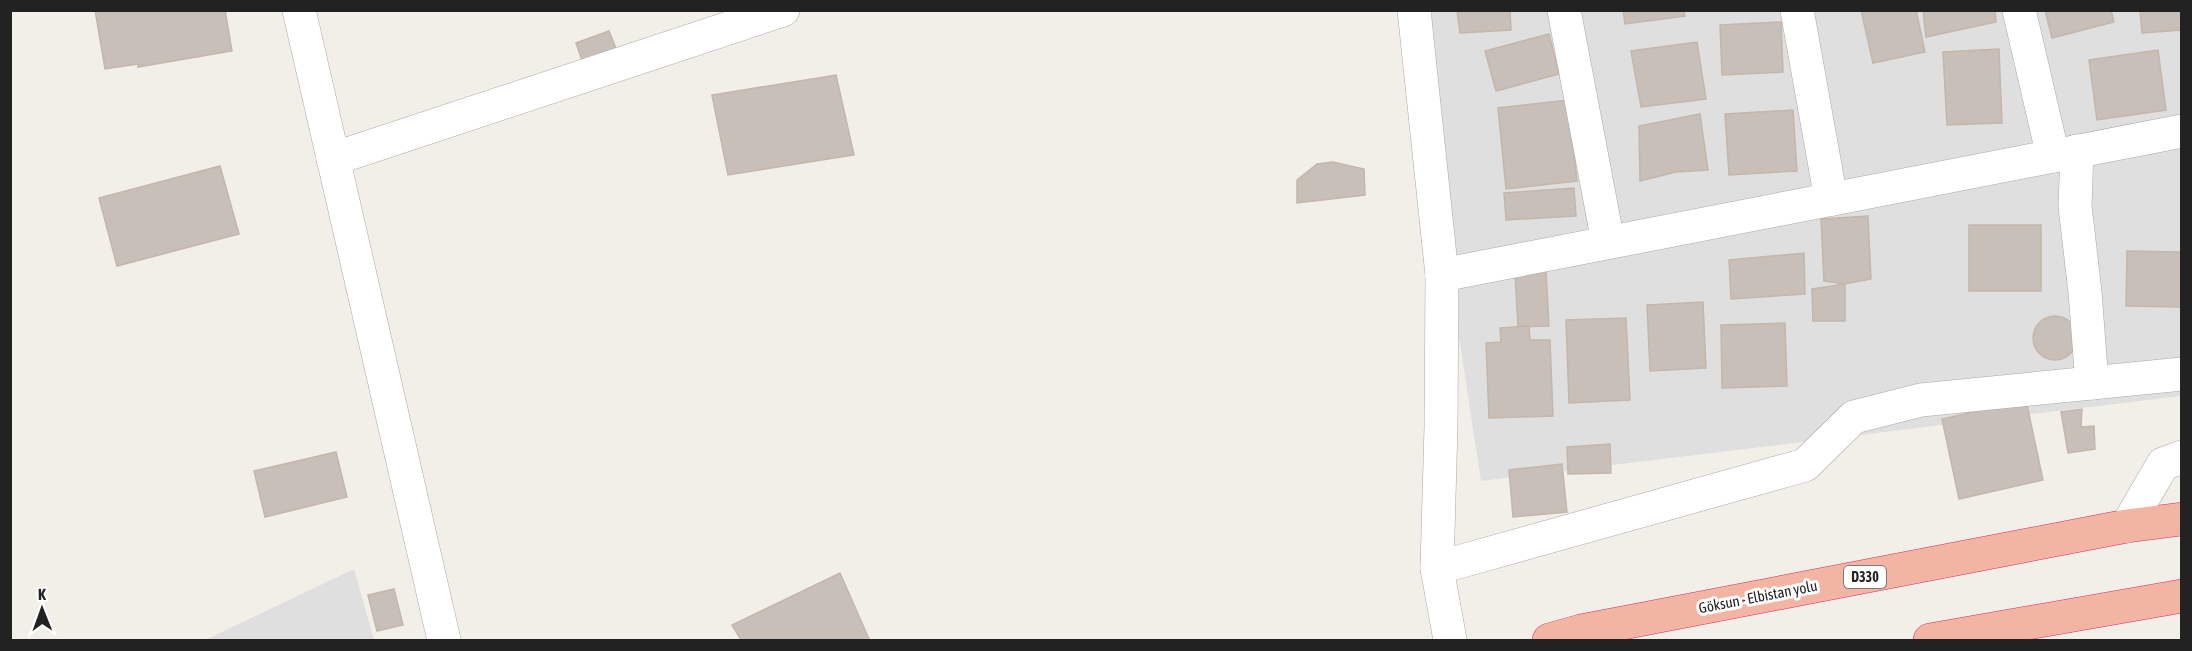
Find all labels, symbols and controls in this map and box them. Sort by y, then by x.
road number: D330 [1844,566,1886,588]
street label: Göksun - Elbistan yolu [1697,577,1819,616]
north arrow [12,579,72,639]
text: K [38,585,46,603]

